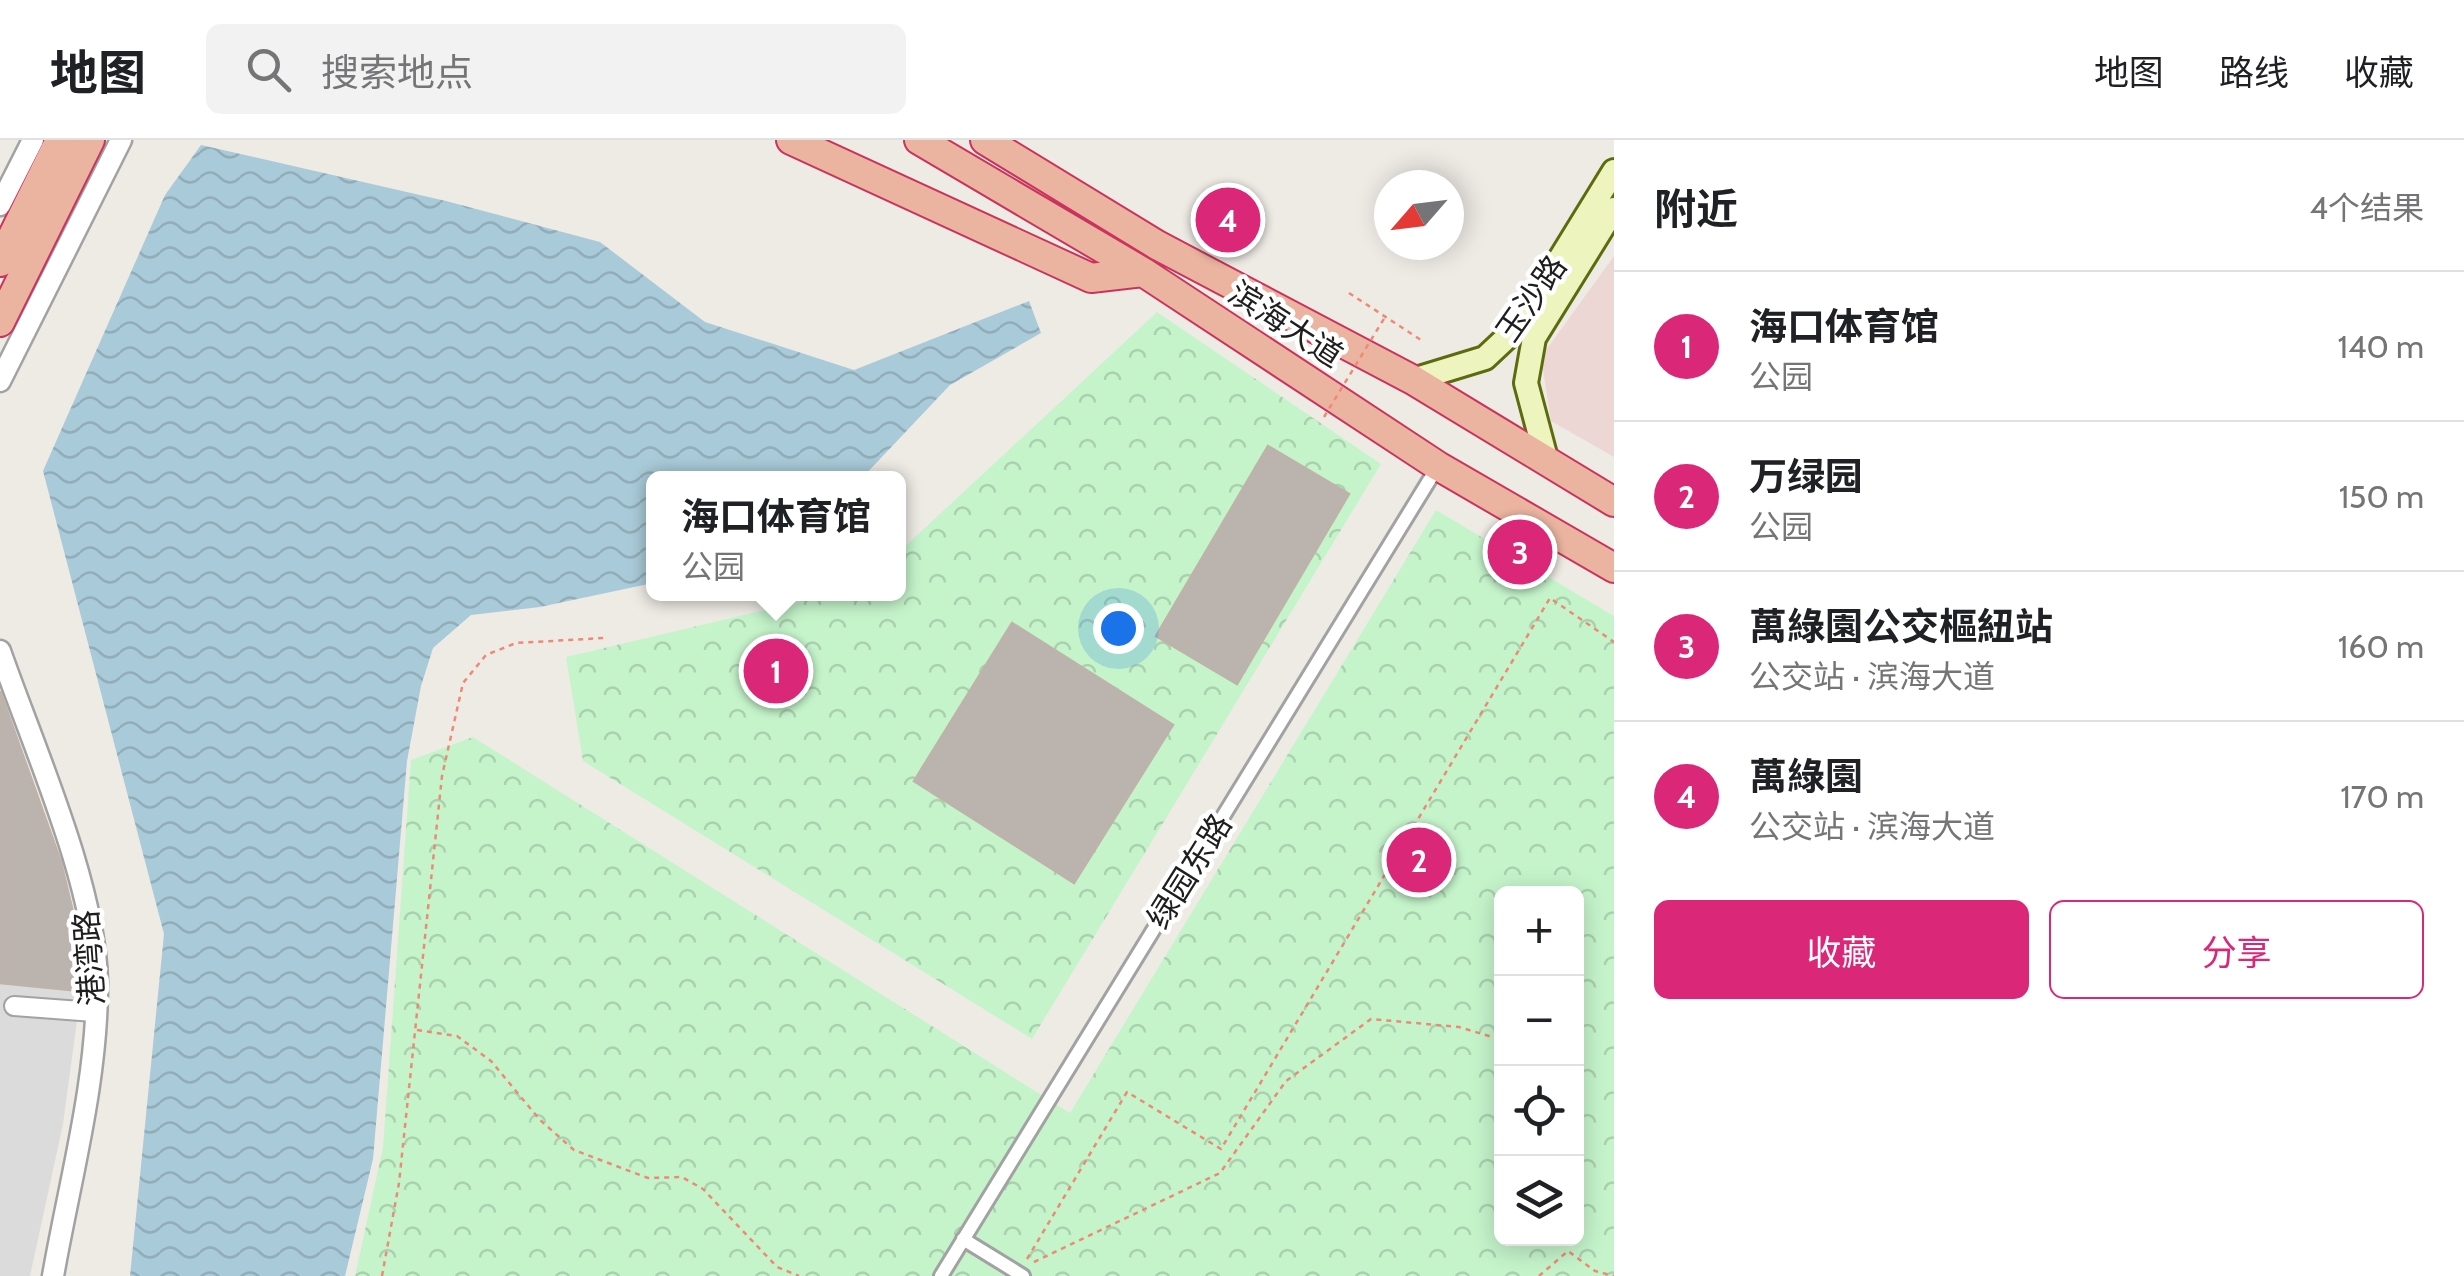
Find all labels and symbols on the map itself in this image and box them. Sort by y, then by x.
north arrow [1374,170,1464,260]
pin: 4 [1196,182,1260,258]
street label: 玉沙路 [1487,247,1575,349]
street label: 滨海大道 [1222,273,1350,375]
pin: 3 [1488,514,1552,590]
your location [1093,603,1144,654]
pin: 1 [744,634,808,708]
street label: 绿园东路 [1139,806,1239,936]
pin: 2 [1386,822,1452,898]
street label: 港湾路 [66,909,112,1007]

